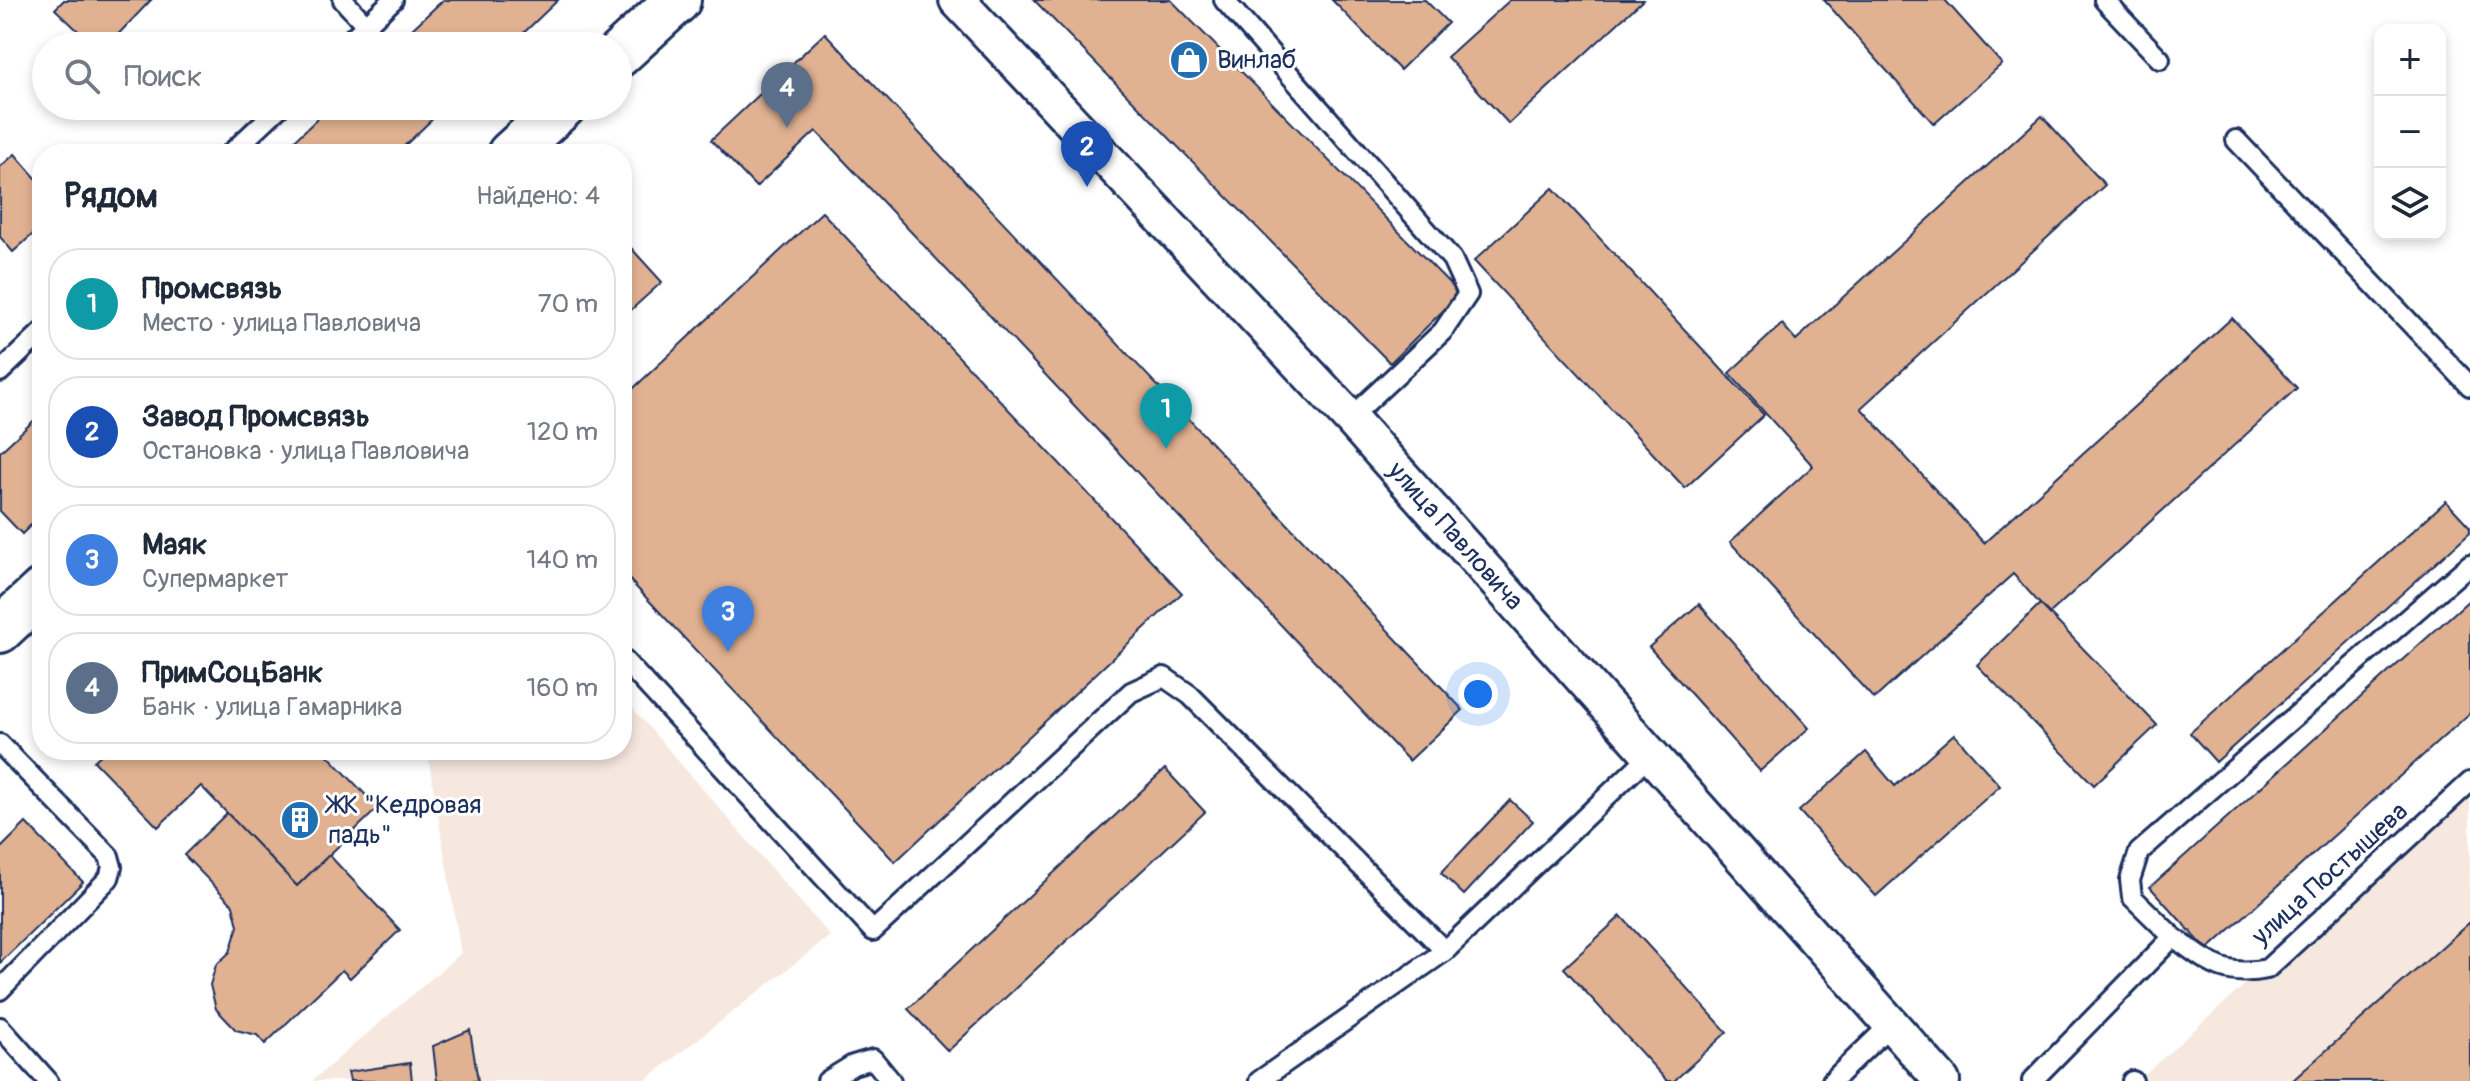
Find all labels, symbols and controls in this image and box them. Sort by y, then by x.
map controls [2374,24,2446,240]
button: + [2374,24,2446,96]
search box [32,32,632,120]
shop icon: Винлаб [1168,39,1210,81]
place label: Винлаб [1217,44,1296,76]
icon: search [60,54,104,98]
text: Поиск [124,58,202,95]
pin: 4 [761,62,813,128]
button: − [2374,96,2446,168]
pin: 2 [1061,121,1113,187]
button: layers [2374,168,2446,240]
text: Рядом [64,175,158,218]
text: Найдено: 4 [476,180,600,212]
text: Промсвязь [142,270,282,307]
text: 1 [87,288,97,320]
text: 70 m [538,288,598,320]
text: Место · улица Павловича [142,307,421,339]
pin: 1 [1140,383,1192,449]
text: Завод Промсвязь [142,398,370,435]
text: 2 [85,416,99,448]
text: 120 m [527,416,598,448]
text: Остановка · улица Павловича [142,435,469,467]
street label: улица Павловича [1380,454,1530,617]
text: Маяк [142,526,207,563]
text: 3 [85,544,99,576]
text: 140 m [526,544,598,576]
text: Супермаркет [142,563,288,595]
pin: 3 [702,586,754,652]
text: ПримСоцБанк [142,654,323,691]
text: 4 [84,672,100,704]
text: 160 m [526,672,598,704]
your location [1458,674,1498,714]
text: Банк · улица Гамарника [142,691,402,723]
place label: ЖК "Кедровая падь" [324,789,481,851]
street label: улица Постышева [2245,796,2414,953]
building icon: ЖК "Кедровая падь" [279,799,321,841]

